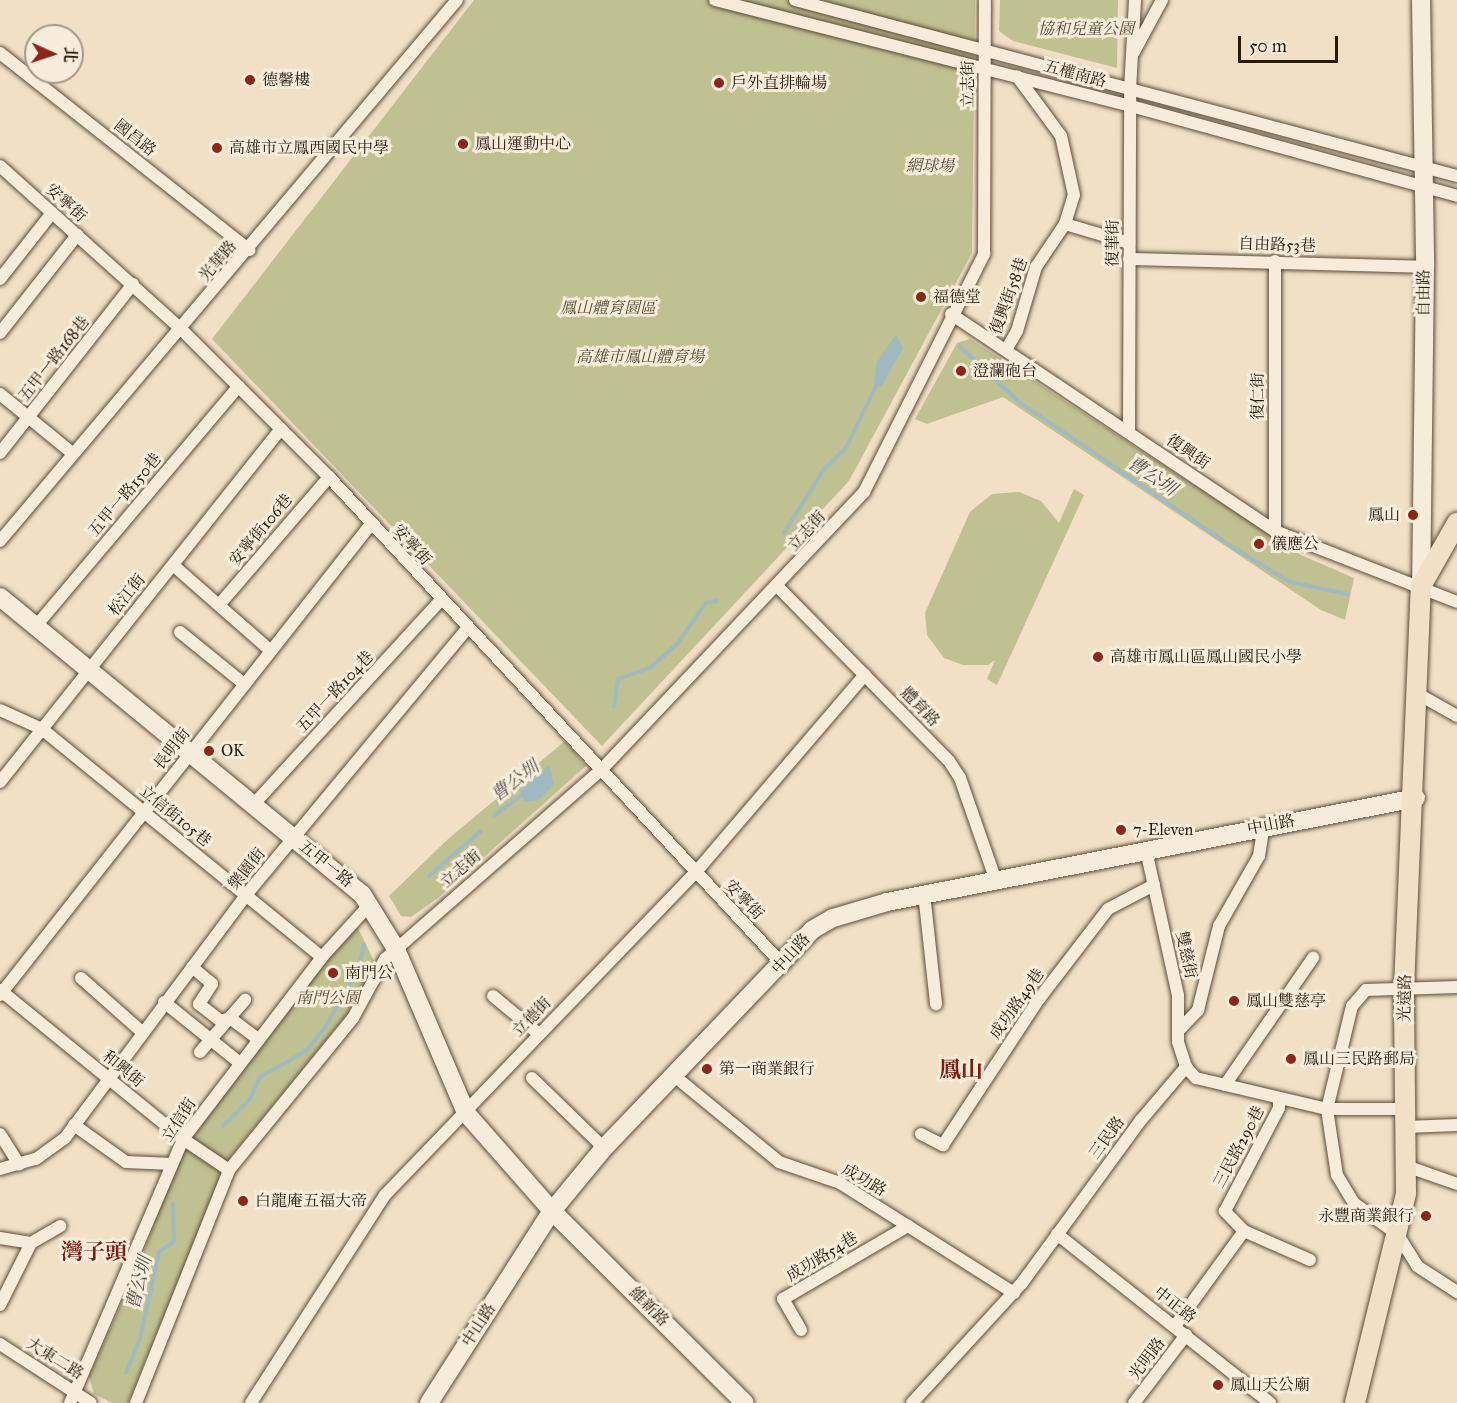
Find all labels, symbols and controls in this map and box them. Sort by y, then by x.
park label: 協和兒童公園 [1038,19,1134,39]
north arrow [24,24,84,84]
scale bar [1241,24,1342,62]
text: 50 m [1249,35,1287,57]
text: 北 [61,46,80,63]
street label: 五權南路 [1042,56,1108,92]
street label: 立志街 [958,60,978,108]
place label: 德馨樓 [262,70,310,90]
marker: 德馨樓 [243,73,257,87]
place label: 戶外直排輪場 [731,73,827,93]
marker: 戶外直排輪場 [712,76,726,90]
street label: 國昌路 [110,116,160,160]
place label: 鳳山運動中心 [475,134,571,154]
marker: 鳳山運動中心 [456,137,470,151]
place label: 高雄市立鳳西國民中學 [229,138,389,158]
marker: 高雄市立鳳西國民中學 [210,141,224,155]
park label: 網球場 [906,156,954,176]
street label: 安寧街 [42,180,90,226]
street label: 復華街 [1103,219,1123,267]
street label: 自由路53巷 [1238,234,1316,256]
street label: 光華路 [195,237,241,285]
street label: 復興街58巷 [986,255,1032,337]
street label: 自由路 [1414,269,1434,317]
place label: 福德堂 [933,287,981,307]
marker: 福德堂 [914,290,928,304]
park label: 鳳山體育園區 [560,298,656,318]
street label: 五甲一路168巷 [15,313,93,405]
park label: 高雄市鳳山體育場 [576,347,704,367]
place label: 澄瀾砲台 [973,361,1037,381]
marker: 澄瀾砲台 [954,364,968,378]
street label: 復仁街 [1248,372,1268,420]
street label: 復興街 [1163,431,1213,473]
street label: 五甲一路150巷 [85,449,165,541]
water label: 曹公圳 [1124,452,1180,500]
street label: 安寧街106巷 [225,490,297,570]
place label: 鳳山 [1368,505,1400,525]
marker: 鳳山 [1404,506,1422,524]
street label: 立志街 [784,507,830,555]
street label: 安寧街 [389,521,435,569]
place label: 儀應公 [1271,534,1319,554]
marker: 儀應公 [1252,537,1266,551]
street label: 松江街 [104,570,150,620]
street label: 五甲一路104巷 [292,647,378,737]
place label: 高雄市鳳山區鳳山國民小學 [1110,647,1302,667]
marker: 高雄市鳳山區鳳山國民小學 [1091,650,1105,664]
street label: 體育路 [896,683,944,731]
street label: 長明街 [150,724,194,774]
place label: OK [221,741,244,761]
marker: OK [202,744,216,758]
water label: 曹公圳 [487,756,543,806]
street label: 立信街105巷 [135,781,215,851]
street label: 中山路 [1246,811,1296,839]
place label: 7-Eleven [1133,820,1193,840]
marker: 7-Eleven [1114,823,1128,837]
street label: 五甲一路 [295,836,357,892]
street label: 樂園街 [224,844,270,894]
street label: 立志街 [437,846,485,892]
street label: 安寧街 [720,876,768,924]
street label: 中山路 [768,930,814,978]
street label: 雙慈街 [1172,930,1200,980]
place label: 南門公 [345,963,393,983]
street label: 成功路49巷 [986,965,1048,1043]
marker: 南門公 [326,966,340,980]
street label: 光遠路 [1395,974,1415,1022]
park label: 南門公園 [296,988,360,1008]
place label: 鳳山雙慈亭 [1246,991,1326,1011]
street label: 立德街 [508,993,556,1041]
marker: 鳳山雙慈亭 [1227,994,1241,1008]
street label: 和興街 [98,1046,148,1092]
place label: 鳳山三民路郵局 [1303,1049,1415,1069]
marker: 鳳山三民路郵局 [1284,1052,1298,1066]
district label: 鳳山 [939,1057,983,1083]
place label: 第一商業銀行 [719,1059,815,1079]
marker: 第一商業銀行 [700,1062,714,1076]
street label: 立信街 [158,1095,200,1145]
street label: 三民路290巷 [1209,1103,1269,1191]
street label: 三民路 [1085,1113,1129,1163]
street label: 成功路 [838,1160,890,1200]
place label: 白龍庵五福大帝 [255,1191,367,1211]
marker: 白龍庵五福大帝 [236,1194,250,1208]
place label: 永豐商業銀行 [1318,1206,1414,1226]
marker: 永豐商業銀行 [1419,1209,1433,1223]
street label: 成功路54巷 [783,1228,861,1286]
district label: 灣子頭 [61,1239,127,1265]
water label: 曹公圳 [122,1254,156,1312]
street label: 維新路 [625,1283,673,1331]
street label: 中正路 [1150,1283,1200,1327]
street label: 中山路 [458,1300,500,1350]
street label: 大東二路 [23,1334,87,1384]
street label: 光明路 [1125,1334,1169,1384]
place label: 鳳山天公廟 [1230,1375,1310,1395]
marker: 鳳山天公廟 [1211,1378,1225,1392]

